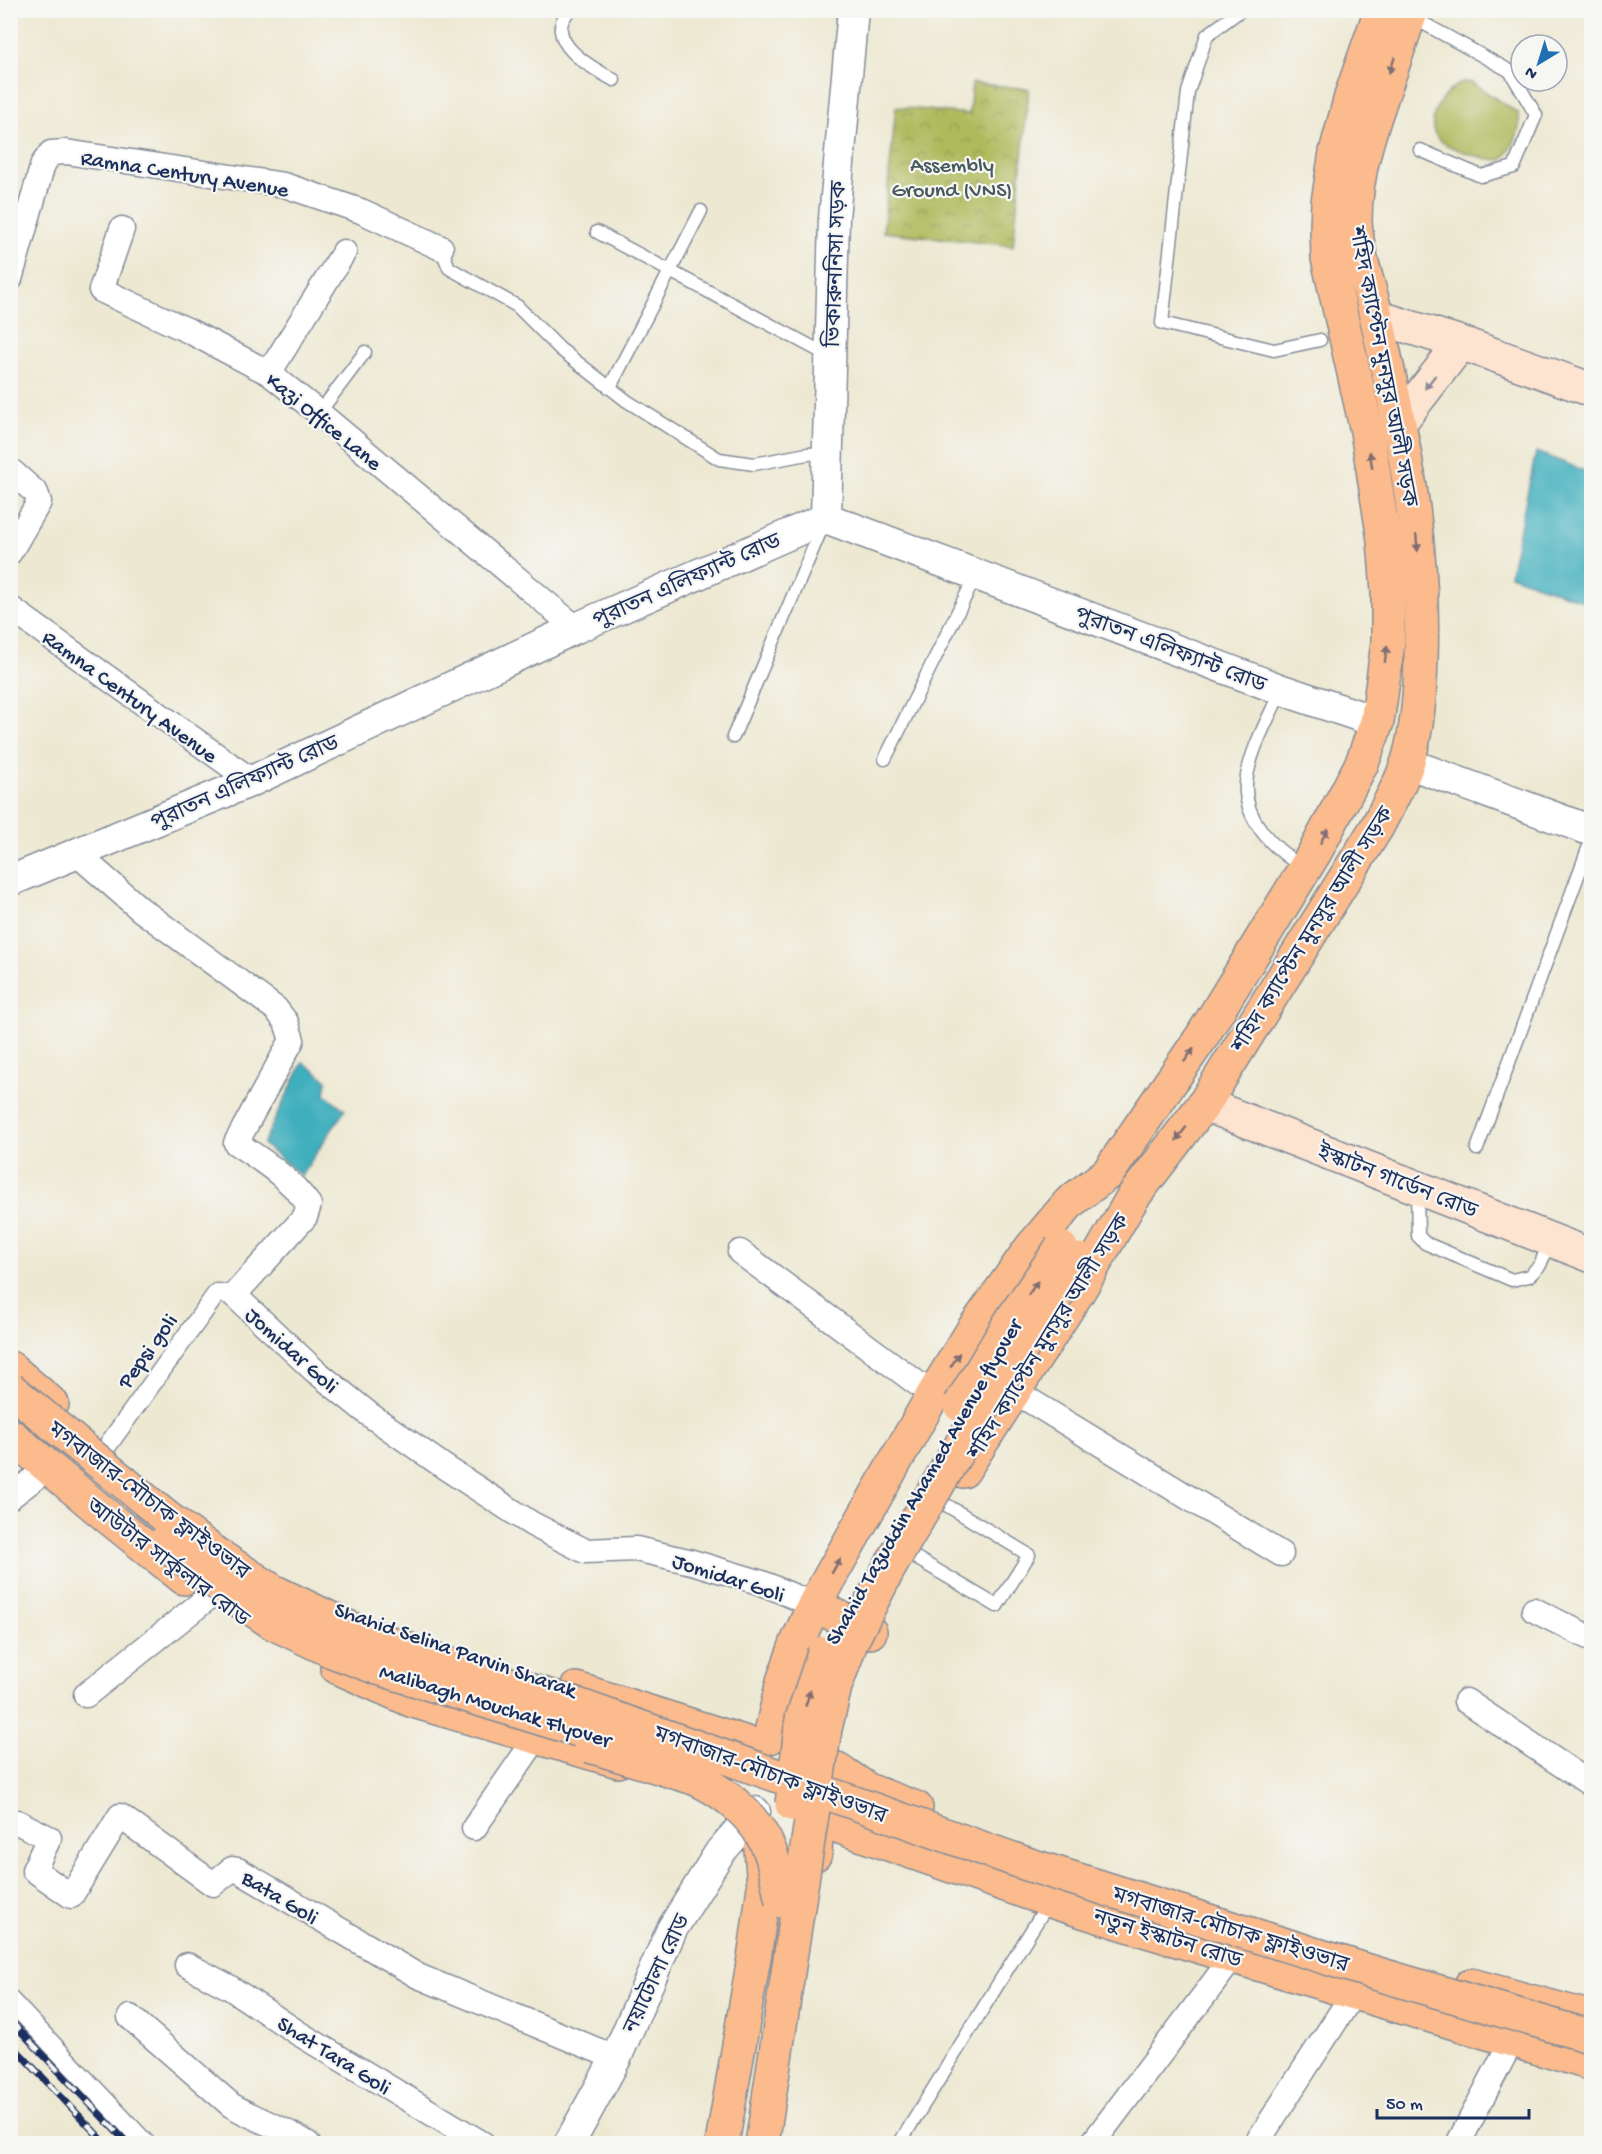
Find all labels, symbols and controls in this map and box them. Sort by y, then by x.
north arrow [1509,33,1569,93]
one-way arrow [1387,57,1397,75]
text: N [1522,61,1542,83]
street label: Ramna Century Avenue [79,147,291,205]
park label: Assembly Ground (VNS) [891,154,1013,205]
street label: ভিকারুননিসা সড়ক [819,180,854,349]
street label: শহিদ ক্যাপ্টেন মুনসুর আলী সড়ক [1341,223,1424,510]
street label: Kazi Office Lane [259,368,386,478]
one-way arrow [1424,374,1437,390]
one-way arrow [1367,450,1376,469]
street label: পুরাতন এলিফ্যান্ট রোড [588,527,786,636]
one-way arrow [1413,533,1422,552]
street label: পুরাতন এলিফ্যান্ট রোড [1070,600,1270,700]
street label: Ramna Century Avenue [36,626,222,771]
one-way arrow [1382,644,1391,663]
street label: পুরাতন এলিফ্যান্ট রোড [146,729,344,838]
street label: শহিদ ক্যাপ্টেন মুনসুর আলী সড়ক [1225,801,1401,1060]
one-way arrow [1319,827,1329,844]
one-way arrow [1183,1048,1195,1064]
one-way arrow [1175,1126,1187,1142]
street label: ইস্কাটন গার্ডেন রোড [1312,1137,1482,1226]
street label: শহিদ ক্যাপ্টেন মুনসুর আলী সড়ক [961,1208,1137,1467]
one-way arrow [1027,1281,1039,1297]
street label: Jomidar Goli [238,1303,342,1401]
street label: Pepsi goli [113,1310,185,1396]
street label: Shahid Tazuddin Ahamed Avenue flyover [821,1314,1031,1651]
one-way arrow [949,1352,960,1368]
street label: মগবাজার-মৌচাক ফ্লাইওভার [41,1415,256,1587]
street label: আউটার সার্কুলার রোড [79,1491,256,1634]
street label: Jomidar Goli [668,1549,787,1610]
one-way arrow [831,1558,842,1574]
street label: Shahid Selina Parvin Sharak [330,1598,581,1706]
street label: Malibagh Mouchak Flyover [376,1660,616,1756]
one-way arrow [804,1689,814,1707]
street label: মগবাজার-মৌচাক ফ্লাইওভার [649,1719,892,1831]
street label: Bata Goli [235,1866,322,1932]
street label: মগবাজার-মৌচাক ফ্লাইওভার [1107,1880,1353,1981]
street label: নতুন ইস্কাটন রোড [1088,1903,1246,1976]
street label: নয়াটোলা রোড [617,1909,698,2039]
street label: Shat Tara Goli [271,2012,395,2103]
scale bar [1377,2082,1528,2120]
text: 50 m [1386,2095,1423,2116]

